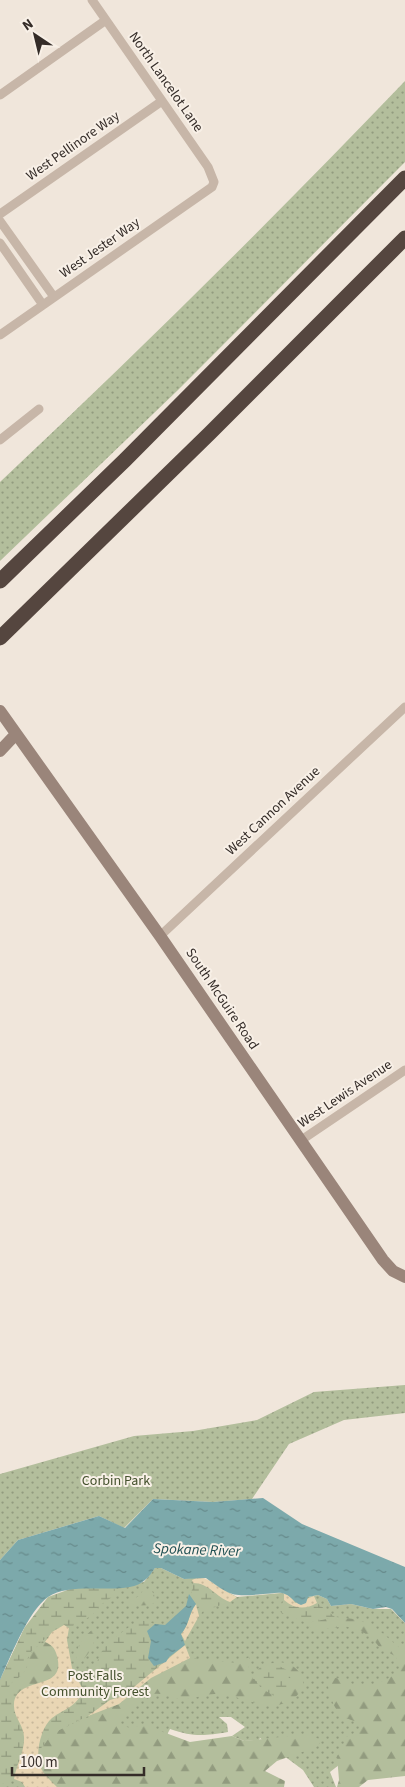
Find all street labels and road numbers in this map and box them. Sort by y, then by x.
street label: North Lancelot Lane [124,28,208,136]
street label: West Pellinore Way [22,106,124,186]
street label: West Jester Way [56,213,145,283]
street label: West Cannon Avenue [221,762,325,860]
street label: South McGuire Road [181,944,263,1054]
street label: West Lewis Avenue [294,1055,396,1133]

